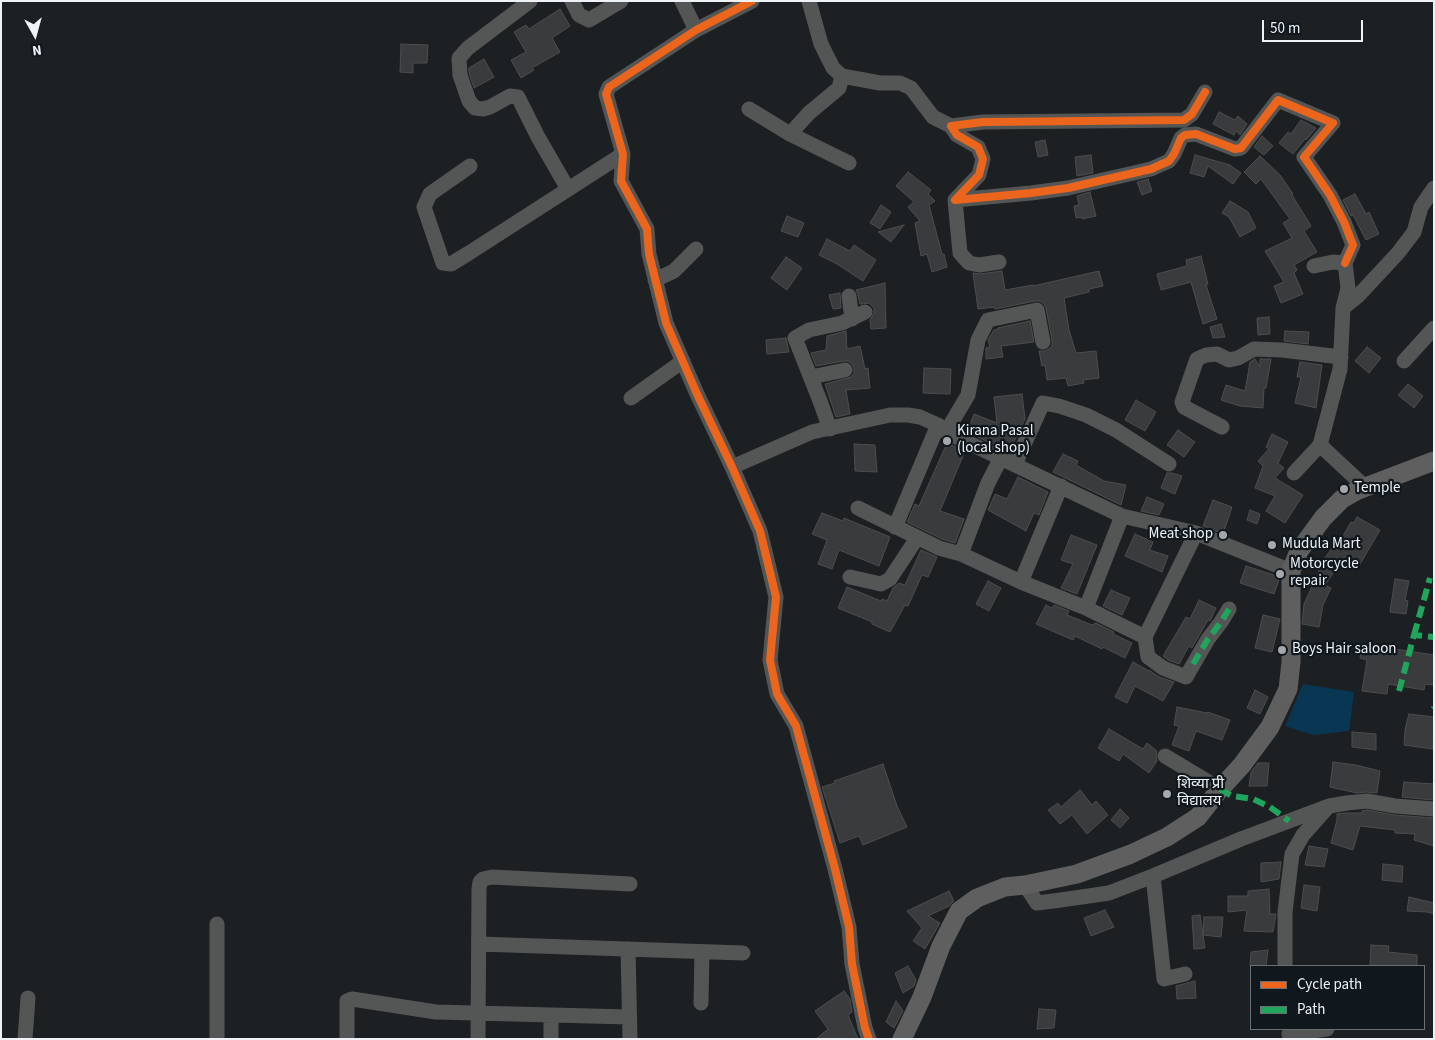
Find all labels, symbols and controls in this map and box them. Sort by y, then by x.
north arrow [10,10,60,60]
scale bar [1265,10,1366,42]
text: 50 m [1270,18,1300,39]
text: N [31,39,43,60]
place label: Kirana Pasal (local shop) [957,423,1034,458]
marker: Kirana Pasal (local shop) [941,435,953,447]
place label: Temple [1354,480,1401,498]
marker: Temple [1338,483,1350,495]
place label: Meat shop [1149,526,1213,544]
marker: Meat shop [1217,529,1229,541]
place label: Mudula Mart [1282,536,1361,554]
marker: Mudula Mart [1266,539,1278,551]
place label: Motorcycle repair [1290,556,1359,591]
marker: Motorcycle repair [1274,568,1286,580]
place label: Boys Hair saloon [1292,641,1397,659]
marker: Boys Hair saloon [1276,644,1288,656]
place label: शिव्या प्री विद्यालय [1177,776,1224,811]
marker: शिव्या प्री विद्यालय [1161,788,1173,800]
legend [1250,965,1425,1030]
text: Cycle path [1297,974,1362,995]
text: Path [1297,999,1325,1020]

